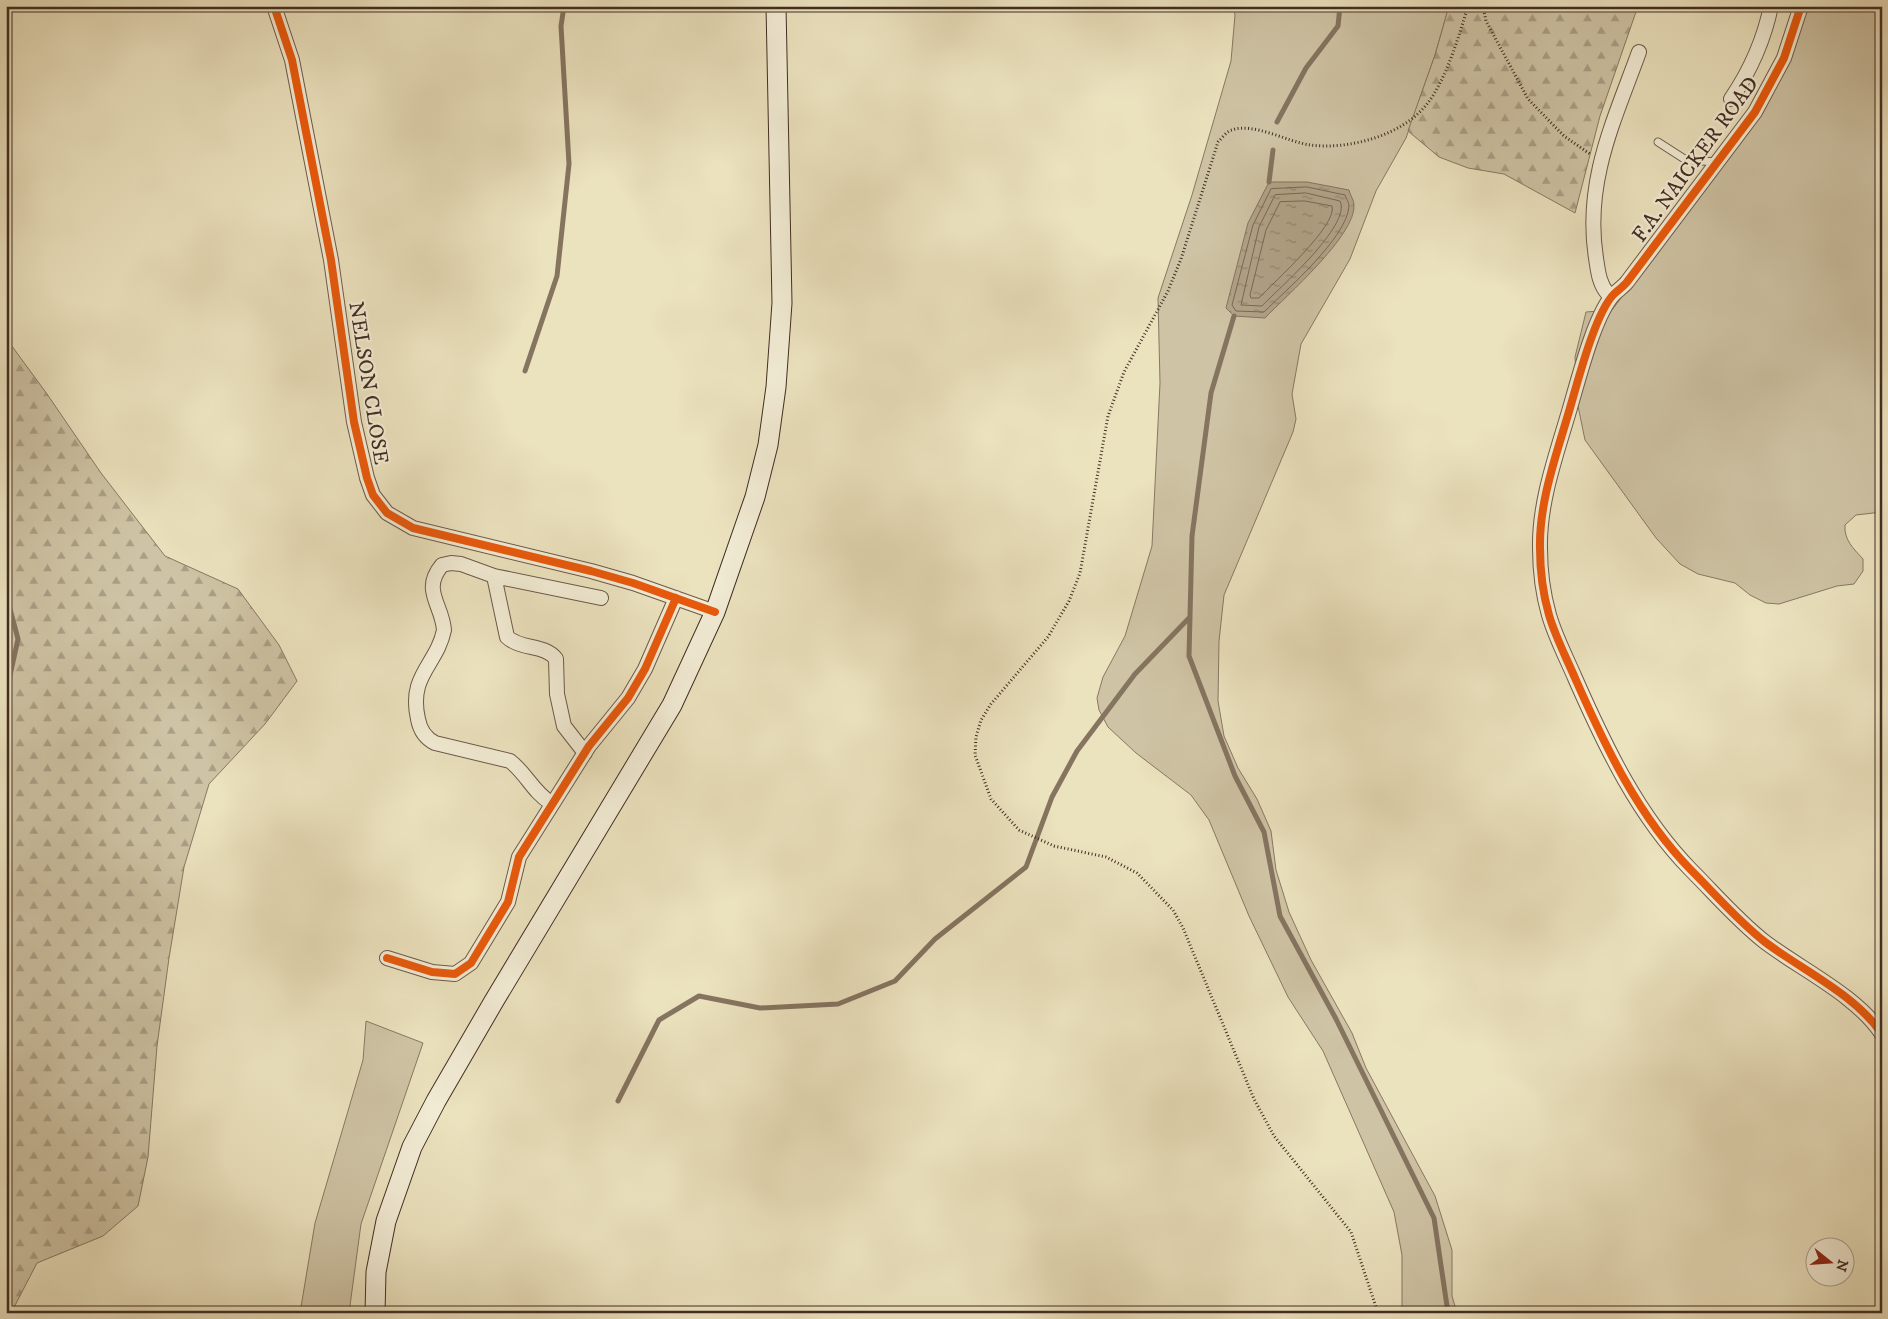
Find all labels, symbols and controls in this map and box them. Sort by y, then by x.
street label: F.A. NAICKER ROAD [1627,72,1765,248]
street label: NELSON CLOSE [342,300,394,467]
north arrow [1806,1236,1856,1286]
text: N [1831,1257,1852,1274]

